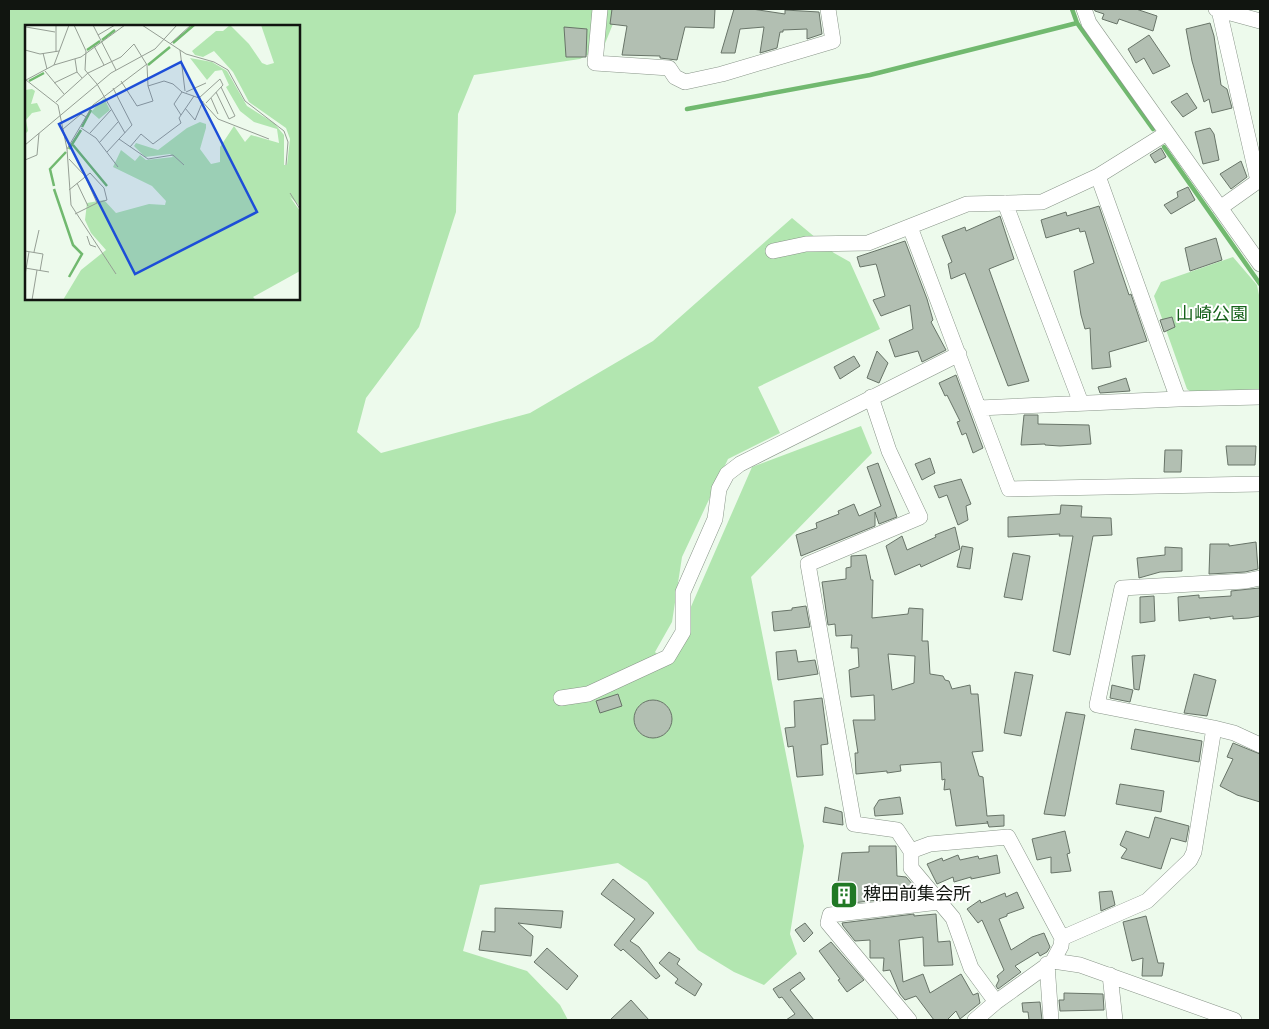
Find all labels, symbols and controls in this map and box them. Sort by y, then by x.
inset map [25,25,300,300]
park label: 山崎公園 [1176,304,1248,327]
building icon: 稗田前集会所 [829,880,859,910]
place label: 稗田前集会所 [863,884,971,907]

